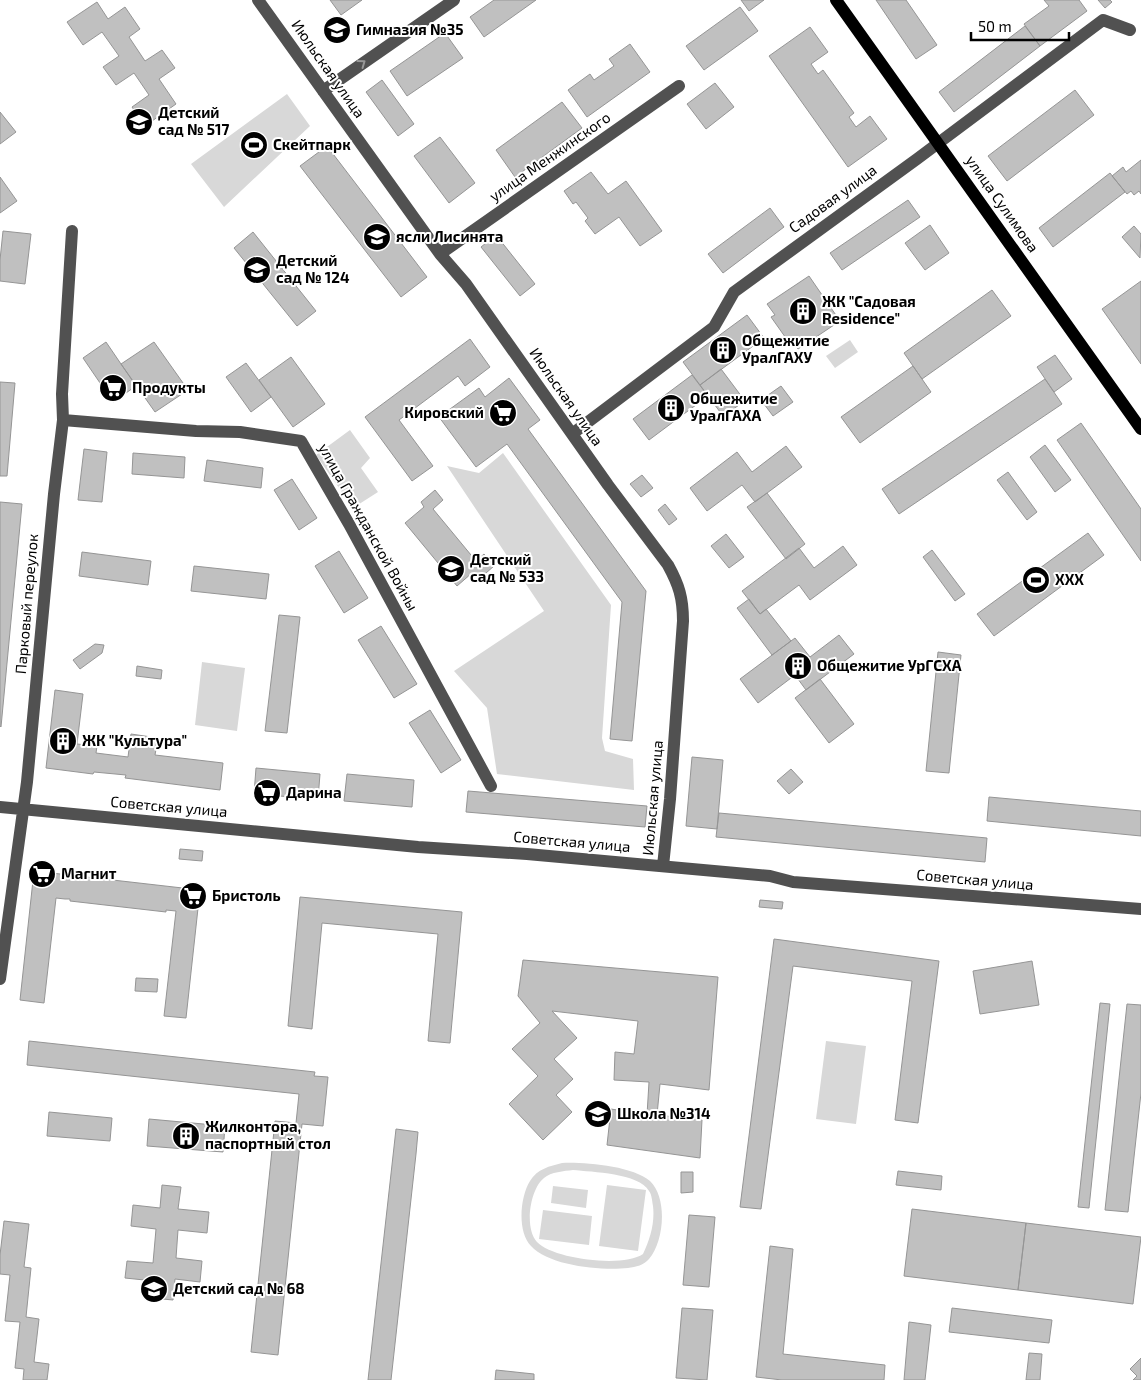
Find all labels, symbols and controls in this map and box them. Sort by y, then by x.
scale bar [971,10,1068,42]
school or university icon: Гимназия №35 [322,15,352,45]
street label: Июльская улица [287,16,369,121]
text: 50 m [978,17,1012,35]
place label: Гимназия №35 [356,20,463,38]
one-way arrow [356,60,366,69]
place label: Детский сад № 517 [158,103,230,138]
school or university icon: Детский сад № 517 [124,107,154,137]
street label: улица Менжинского [485,108,614,206]
sports icon: Скейтпарк [239,130,269,160]
place label: Скейтпарк [273,135,351,153]
street label: улица Сулимова [962,151,1043,256]
street label: Садовая улица [785,160,880,237]
school or university icon: ясли Лисинята [362,222,392,252]
place label: ясли Лисинята [396,227,503,245]
place label: Детский сад № 124 [276,251,350,286]
school or university icon: Детский сад № 124 [242,255,272,285]
place label: ЖК "Садовая Residence" [822,292,916,327]
building icon: ЖК "Садовая Residence" [788,296,818,326]
place label: Общежитие УралГАХУ [742,331,830,366]
building icon: Общежитие УралГАХУ [708,335,738,365]
street label: Июльская улица [525,344,607,449]
supermarket icon: Продукты [98,373,128,403]
place label: Продукты [132,378,206,396]
place label: Общежитие УралГАХА [690,389,778,424]
building icon: Общежитие УралГАХА [656,393,686,423]
supermarket icon: Кировский [488,398,518,428]
place label: Кировский [404,403,484,421]
street label: улица Гражданской Войны [314,440,422,614]
street label: Парковый переулок [11,533,42,675]
place label: Детский сад № 533 [470,550,544,585]
school or university icon: Детский сад № 533 [436,554,466,584]
sports icon: XXX [1021,565,1051,595]
place label: XXX [1055,570,1084,588]
building icon: Общежитие УрГСХА [783,651,813,681]
place label: Общежитие УрГСХА [817,656,962,674]
building icon: ЖК "Культура" [48,726,78,756]
place label: ЖК "Культура" [82,731,187,749]
street label: Июльская улица [638,740,667,856]
supermarket icon: Дарина [252,778,282,808]
place label: Дарина [286,783,342,801]
street label: Советская улица [110,792,228,821]
street label: Советская улица [513,827,631,856]
supermarket icon: Магнит [27,859,57,889]
place label: Магнит [61,864,117,882]
street label: Советская улица [916,865,1034,894]
supermarket icon: Бристоль [178,881,208,911]
place label: Бристоль [212,886,281,904]
school or university icon: Школа №314 [583,1099,613,1129]
place label: Школа №314 [617,1104,711,1122]
place label: Жилконтора, паспортный стол [205,1117,331,1152]
building icon: Жилконтора, паспортный стол [171,1121,201,1151]
school or university icon: Детский сад № 68 [139,1274,169,1304]
place label: Детский сад № 68 [173,1279,305,1297]

